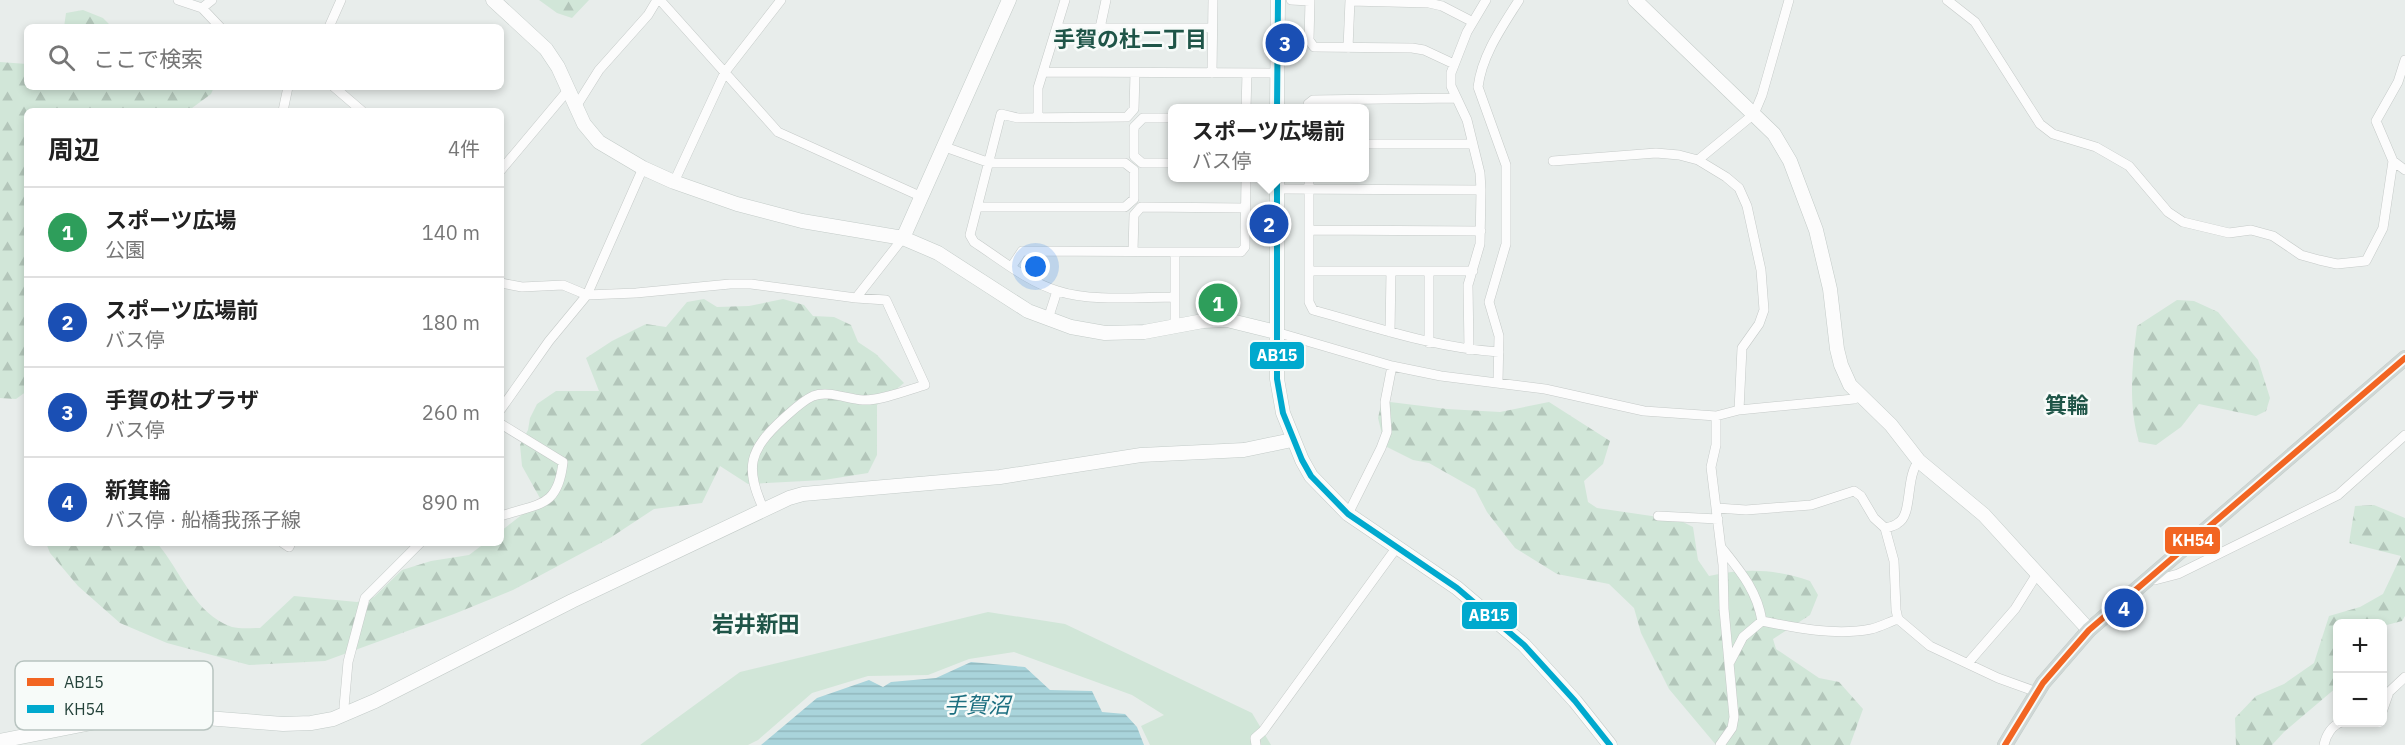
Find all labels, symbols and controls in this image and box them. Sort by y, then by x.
pin: 3 [1266,20,1304,66]
search box [24,24,504,90]
district label: 手賀の杜二丁目 [1053,24,1207,53]
icon: search [45,41,78,74]
text: ここで検索 [93,44,203,73]
popup [1168,104,1369,182]
text: スポーツ広場前 [1192,116,1345,145]
text: 周辺 [48,132,100,166]
text: 4件 [448,135,480,162]
text: バス停 [1192,147,1252,174]
pin: 2 [1250,202,1288,246]
text: スポーツ広場 [105,205,237,234]
text: 1 [62,219,74,246]
text: 140 m [422,219,480,246]
text: 公園 [105,236,145,263]
your location [1021,252,1050,281]
pin: 1 [1198,280,1238,326]
text: スポーツ広場前 [105,295,259,324]
text: 2 [62,309,74,336]
text: 180 m [422,309,480,336]
text: バス停 [105,326,165,353]
line badge: AB15 [1249,341,1305,370]
text: AB15 [1257,345,1298,365]
text: 手賀の杜プラザ [105,385,259,414]
district label: 箕輪 [2045,390,2089,419]
text: 3 [62,399,74,426]
text: 260 m [422,399,480,426]
text: バス停 [105,416,165,443]
text: 新箕輪 [105,475,171,504]
text: 4 [62,489,74,516]
text: 890 m [422,489,480,516]
text: バス停 · 船橋我孫子線 [105,506,301,533]
line badge: KH54 [2164,526,2221,555]
text: KH54 [2172,530,2214,550]
pin: 4 [2104,586,2144,630]
line badge: AB15 [1461,601,1518,630]
text: AB15 [1469,605,1510,625]
district label: 岩井新田 [712,609,800,638]
map controls [2333,619,2387,727]
button: + [2333,619,2387,673]
legend [15,661,213,730]
text: AB15 [64,672,104,692]
button: − [2333,673,2387,727]
water label: 手賀沼 [944,690,1013,719]
text: KH54 [64,699,105,719]

